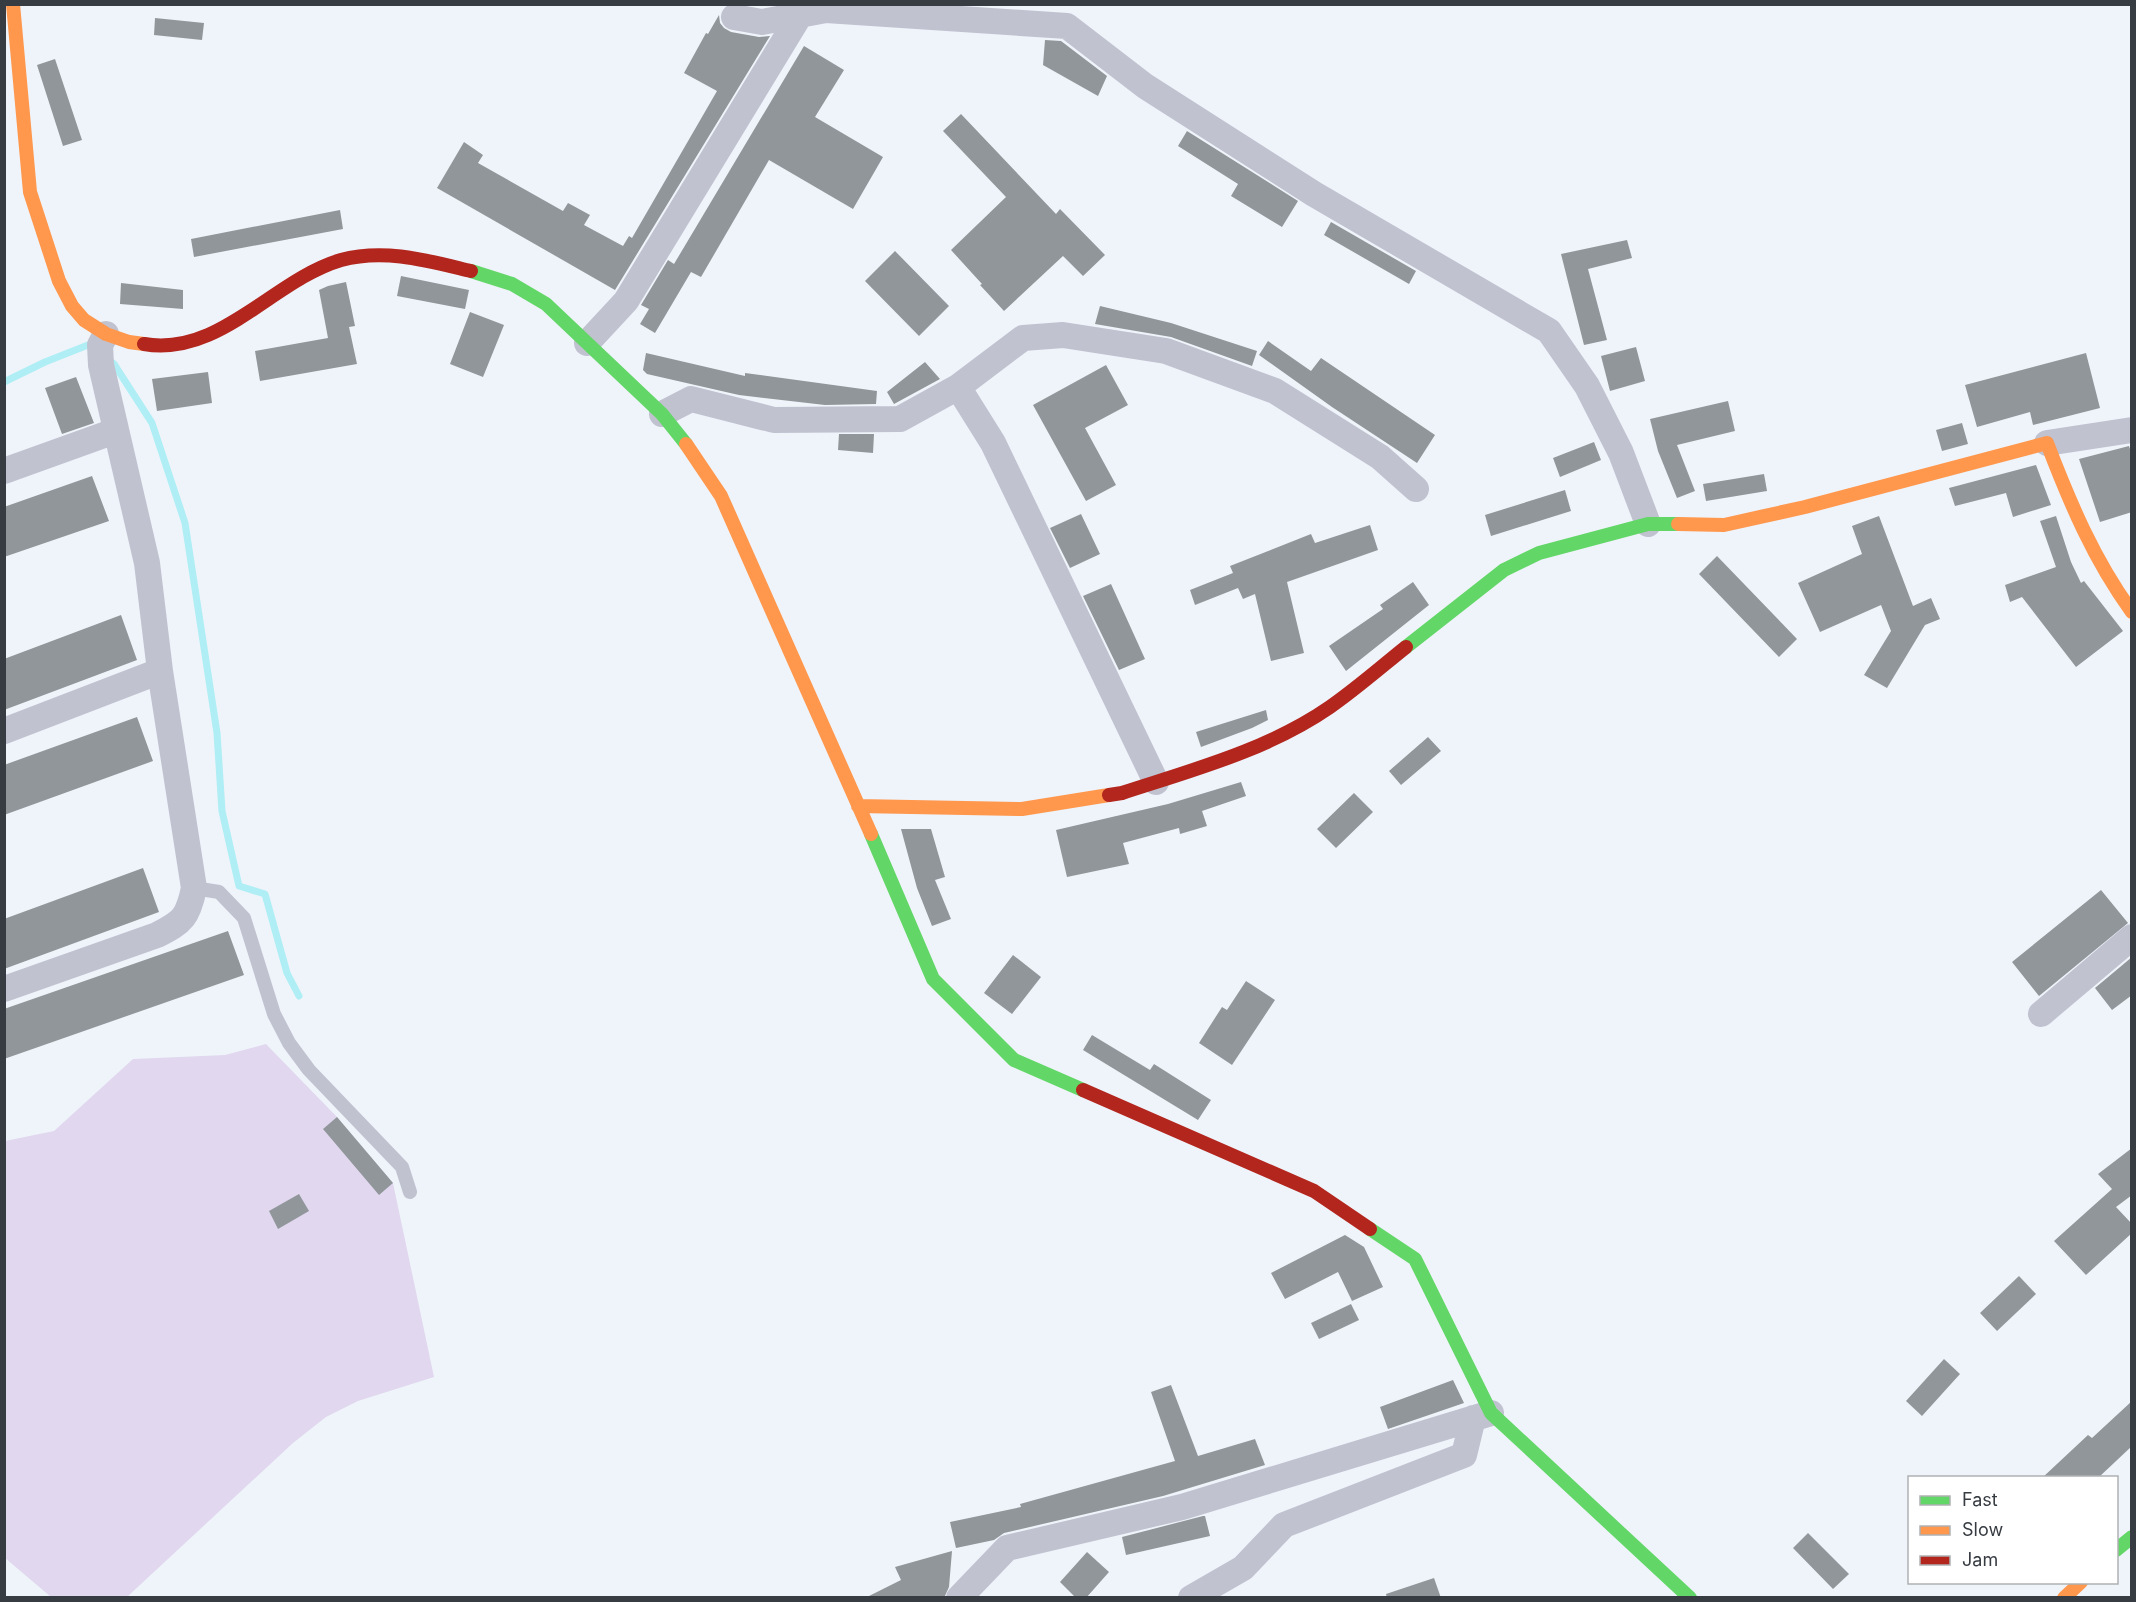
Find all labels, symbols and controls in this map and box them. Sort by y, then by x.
legend [1908,1476,2118,1584]
text: Fast [1962,1489,1998,1510]
text: Slow [1962,1519,2003,1540]
text: Jam [1962,1549,1998,1570]

